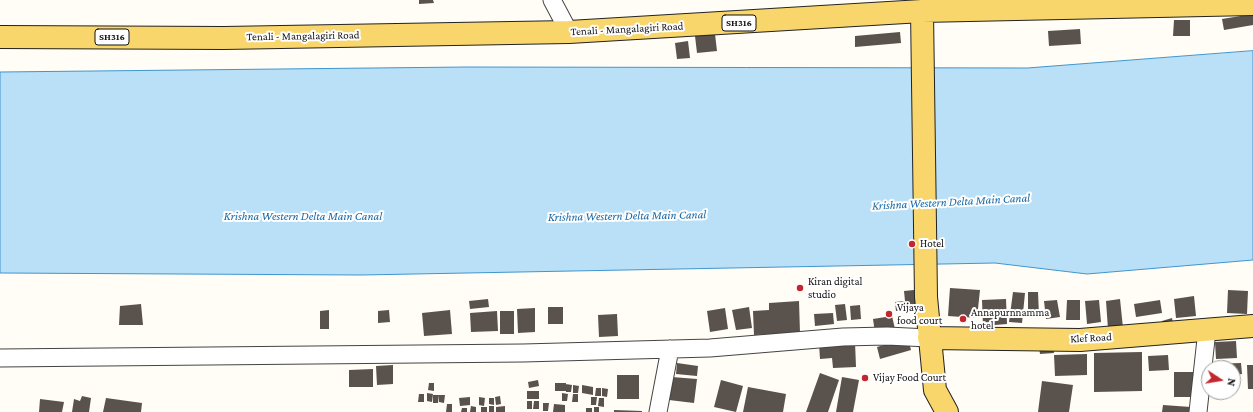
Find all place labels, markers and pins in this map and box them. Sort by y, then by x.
place label: Hotel [920,237,944,251]
marker: Hotel [907,239,917,249]
place label: Kiran digital studio [808,275,862,301]
marker: Kiran digital studio [795,283,805,293]
place label: Vijaya food court [897,301,942,327]
place label: Annapurnnamma hotel [971,306,1049,332]
marker: Vijaya food court [884,309,894,319]
marker: Annapurnnamma hotel [958,314,968,324]
place label: Vijay Food Court [873,371,946,385]
marker: Vijay Food Court [860,373,870,383]

